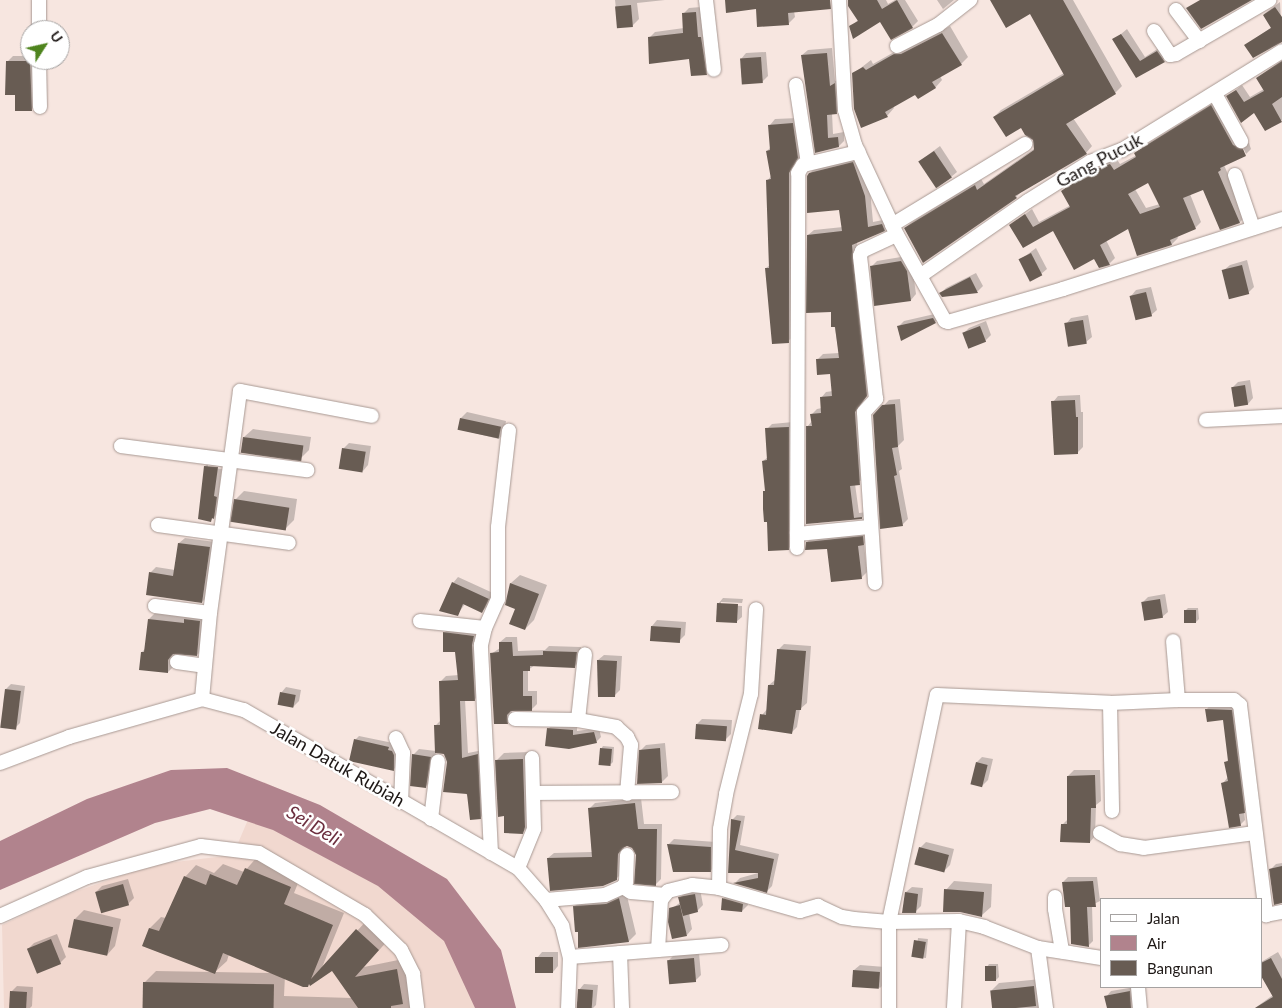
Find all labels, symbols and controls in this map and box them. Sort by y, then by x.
north arrow [20,20,70,70]
text: U [47,28,67,46]
street label: Gang Pucuk [1052,128,1146,192]
street label: Jalan Datuk Rubiah [267,717,409,811]
water label: Sei Deli [283,800,345,850]
legend [1100,898,1262,988]
text: Jalan [1147,909,1180,927]
text: Air [1147,934,1166,952]
text: Bangunan [1147,959,1213,977]

